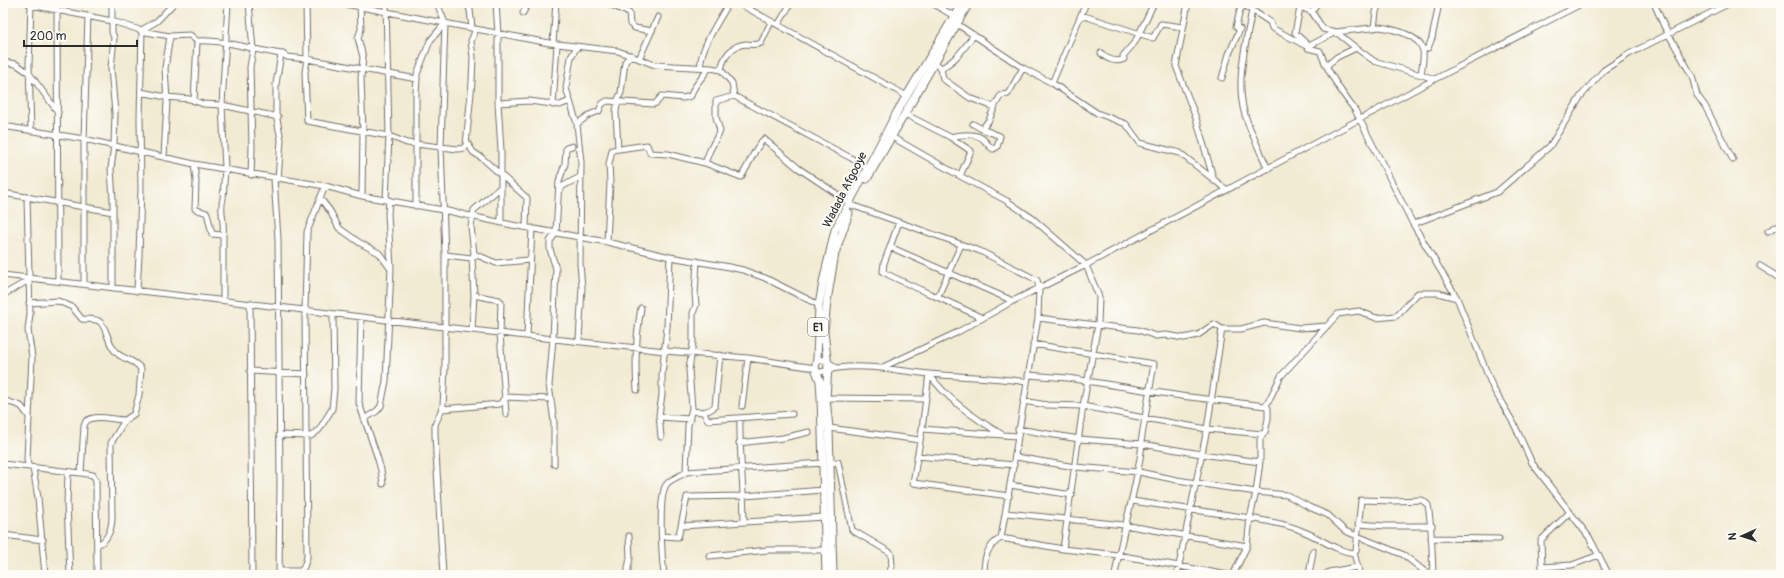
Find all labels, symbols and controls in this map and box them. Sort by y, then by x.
scale bar [24,22,137,48]
text: 200 m [30,29,67,44]
street label: Wadada Afgooye [819,150,871,230]
road number: E1 [808,318,828,336]
north arrow [1722,516,1762,556]
text: N [1726,532,1739,541]

